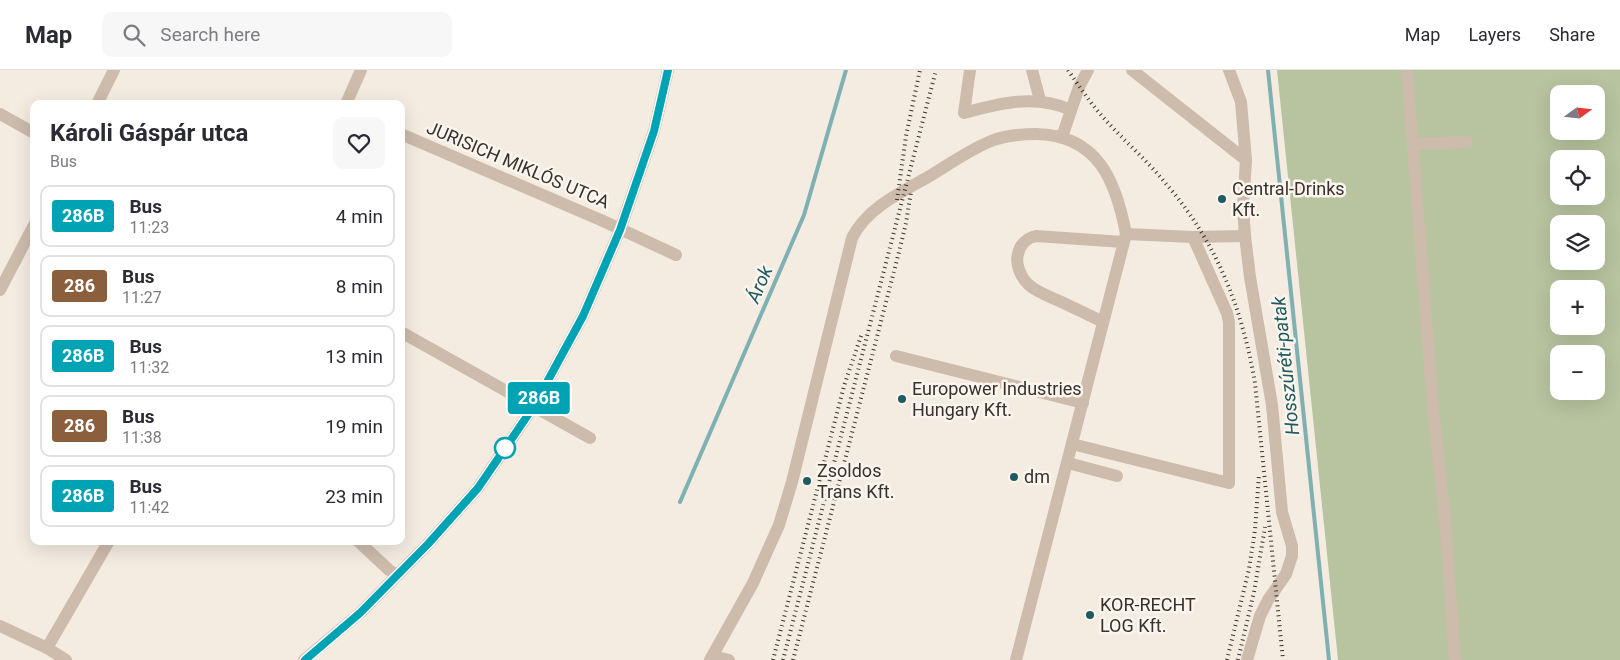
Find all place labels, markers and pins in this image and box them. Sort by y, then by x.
place label: Central-Drinks Kft. [1232,178,1345,220]
marker: Central-Drinks Kft. [1216,193,1228,205]
place label: Europower Industries Hungary Kft. [912,378,1082,420]
marker: Europower Industries Hungary Kft. [896,393,908,405]
unlabelled marker [494,437,516,459]
place label: Zsoldos Trans Kft. [817,460,895,502]
place label: dm [1024,466,1050,487]
marker: dm [1008,471,1020,483]
marker: Zsoldos Trans Kft. [801,475,813,487]
place label: KOR-RECHT LOG Kft. [1100,594,1196,636]
marker: KOR-RECHT LOG Kft. [1084,609,1096,621]

